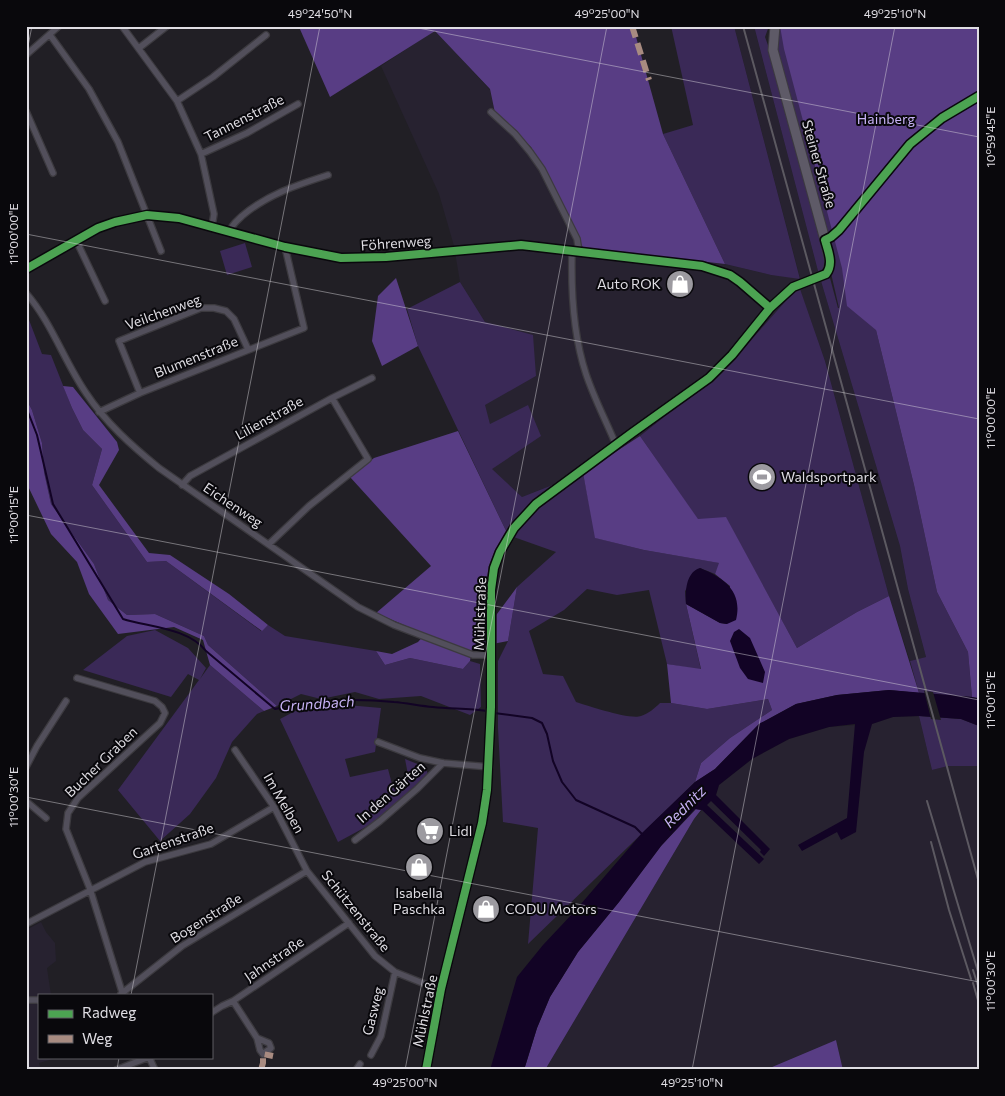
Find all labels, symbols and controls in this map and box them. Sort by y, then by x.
text: 49°24'50"N [288,6,352,20]
text: 49°25'00"N [574,6,640,20]
text: 49°25'10"N [864,6,926,20]
street label: Tannenstraße [201,90,287,145]
text: 10°59'45"E [983,107,997,167]
park label: Hainberg [857,110,916,127]
street label: Steiner Straße [799,118,840,210]
text: 11°00'00"E [6,203,20,265]
street label: Föhrenweg [360,232,432,253]
shop icon: Auto ROK [665,269,695,299]
place label: Auto ROK [597,275,661,292]
street label: Veilchenweg [123,290,203,333]
street label: Blumenstraße [151,332,240,381]
text: 11°00'00"E [983,387,997,449]
street label: Lilienstraße [232,392,306,443]
sports icon: Waldsportpark [747,462,777,492]
place label: Waldsportpark [781,468,877,485]
street label: Eichenweg [200,479,267,531]
text: 11°00'15"E [6,486,20,544]
street label: Mühlstraße [470,577,489,651]
text: 11°00'15"E [983,671,997,729]
water label: Grundbach [279,691,355,715]
street label: Bucher Graben [61,723,140,800]
street label: In den Gärten [353,757,428,826]
text: 11°00'30"E [6,767,20,827]
street label: Im Melben [260,770,308,836]
water label: Rednitz [659,781,709,831]
supermarket icon: Lidl [415,816,445,846]
street label: Gartenstraße [130,819,216,862]
place label: Lidl [449,822,472,839]
shop icon: Isabella Paschka [404,852,434,882]
street label: Schützenstraße [318,867,394,955]
place label: Isabella Paschka [393,884,445,917]
street label: Bogenstraße [167,889,245,946]
shop icon: CODU Motors [471,894,501,924]
place label: CODU Motors [505,900,597,917]
street label: Jahnstraße [241,932,307,985]
text: 11°00'30"E [983,951,997,1011]
street label: Mühlstraße [409,973,440,1049]
street label: Gasweg [358,984,387,1037]
legend [38,994,212,1058]
text: Radweg [82,1003,136,1021]
text: Weg [82,1029,112,1047]
text: 49°25'00"N [372,1075,438,1089]
text: 49°25'10"N [661,1075,723,1089]

